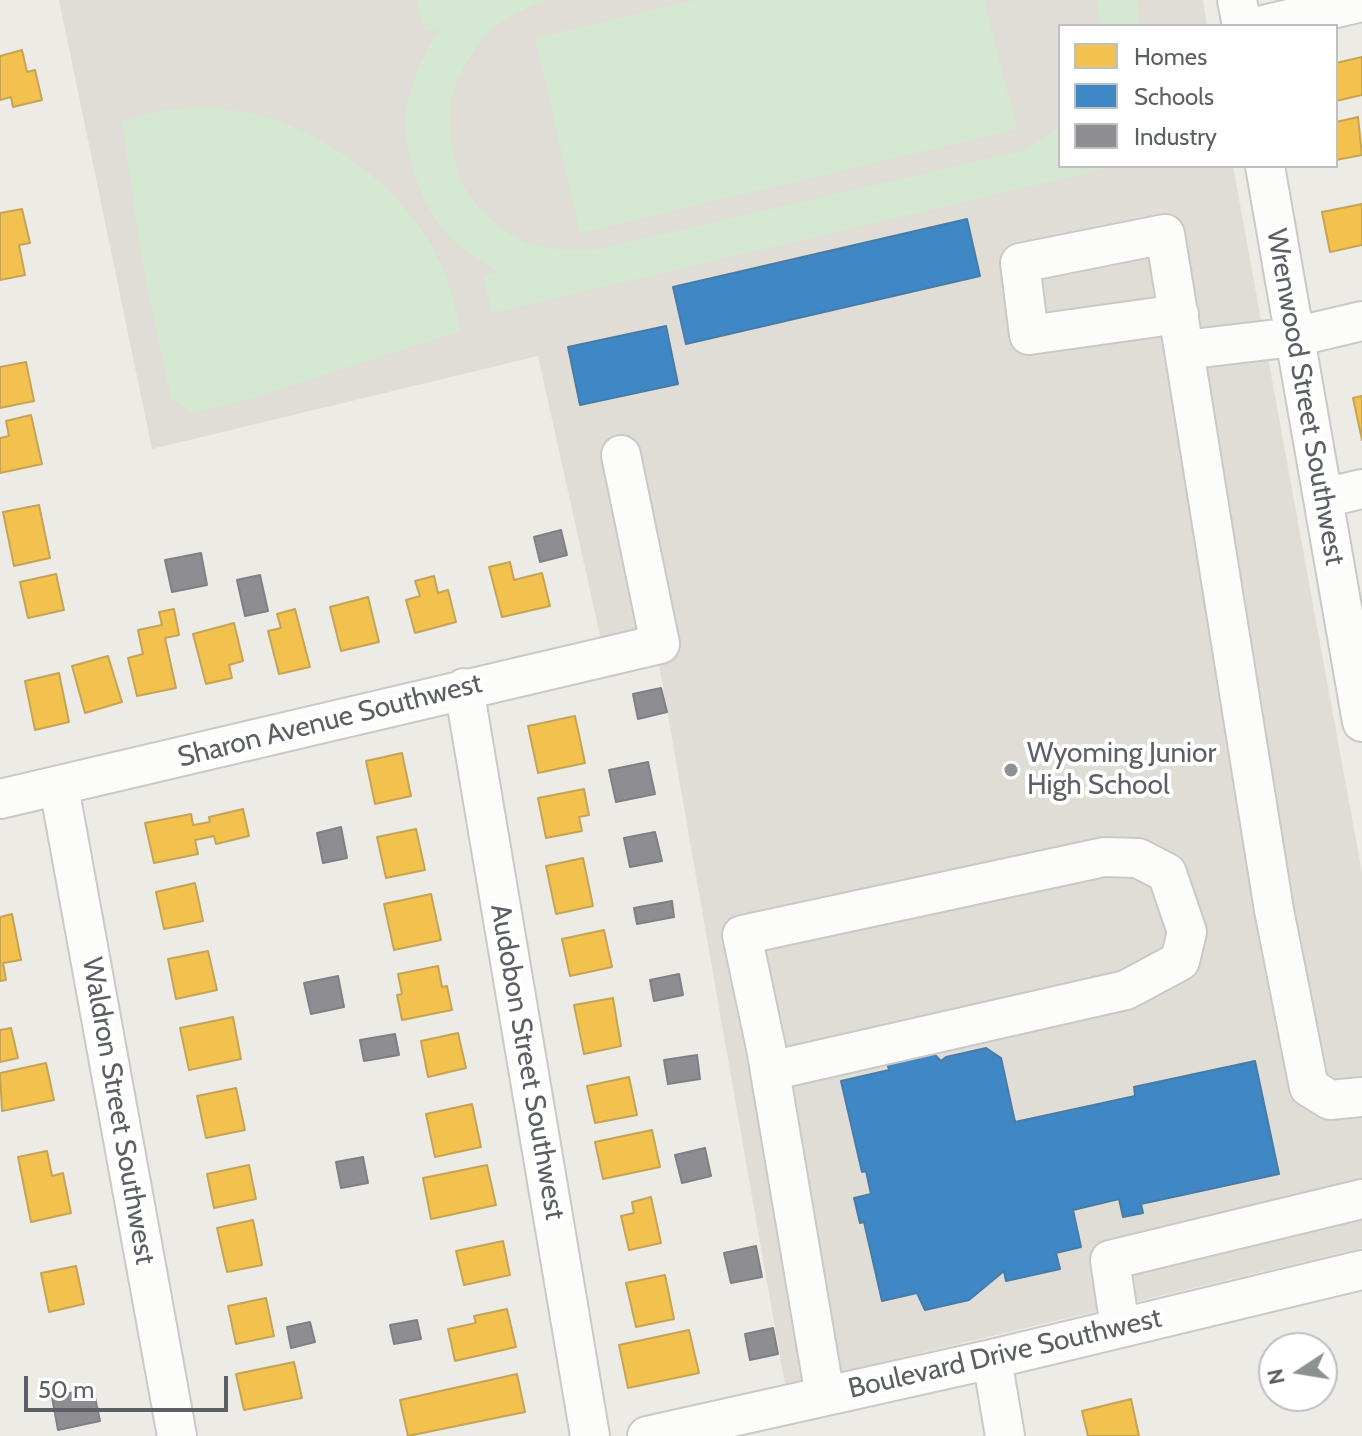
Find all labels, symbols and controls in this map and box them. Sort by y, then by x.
legend [1058,24,1338,168]
text: Homes [1134,42,1207,71]
text: Schools [1134,82,1214,111]
text: Industry [1134,122,1217,151]
street label: Wrenwood Street Southwest [1259,226,1351,568]
street label: Sharon Avenue Southwest [175,667,485,775]
place label: Wyoming Junior High School [1027,737,1216,803]
marker: Wyoming Junior High School [1002,761,1020,779]
street label: Audobon Street Southwest [483,902,571,1222]
street label: Waldron Street Southwest [74,955,162,1267]
street label: Boulevard Drive Southwest [845,1302,1165,1406]
north arrow [1258,1332,1338,1412]
scale bar [28,1360,232,1410]
text: N [1261,1366,1291,1387]
text: 50 m [38,1375,94,1404]

